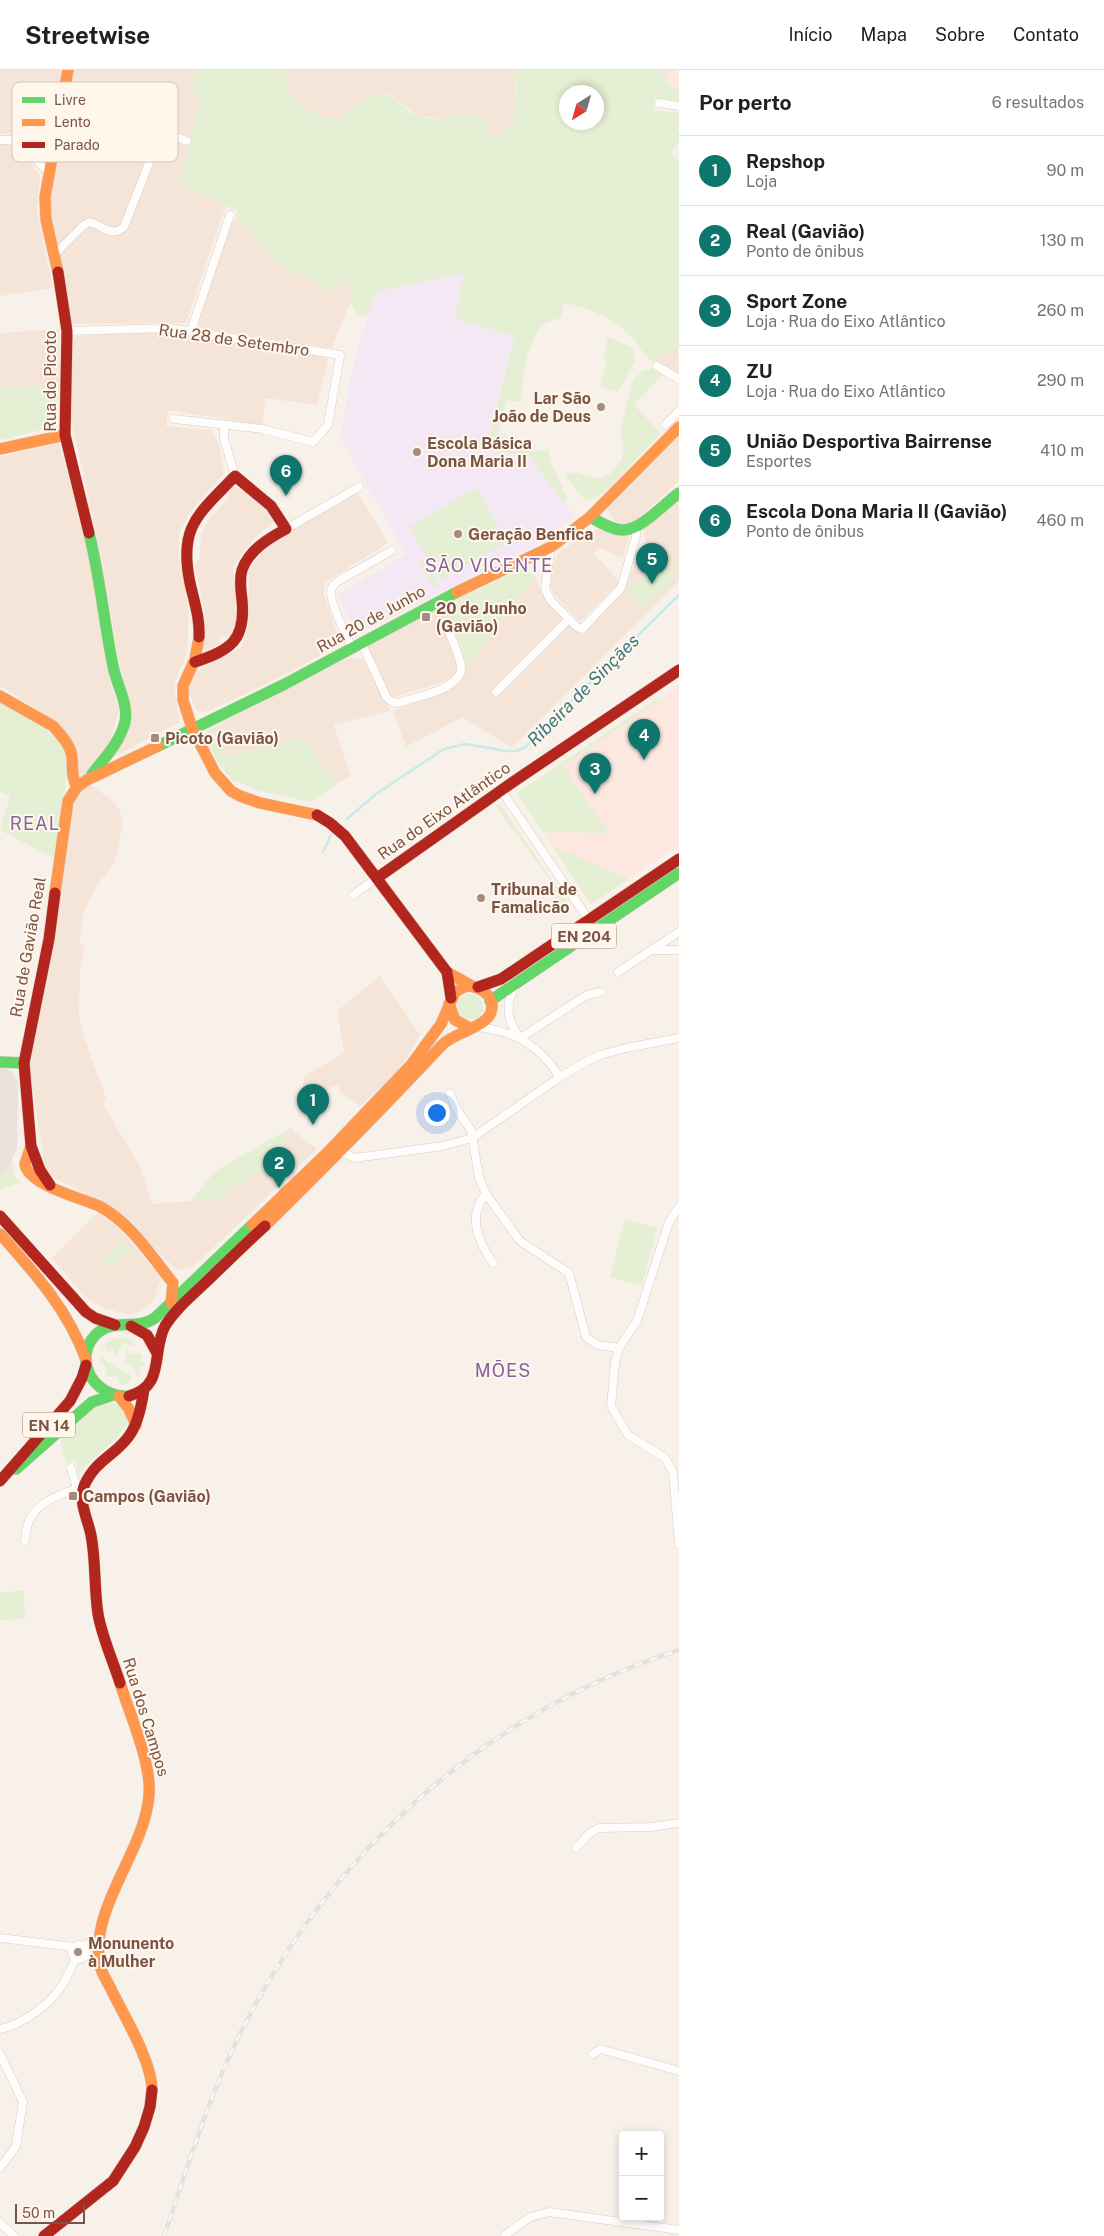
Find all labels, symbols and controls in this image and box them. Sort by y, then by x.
text: Streetwise [25,21,150,49]
text: Início [788,24,833,45]
text: Mapa [861,24,907,45]
text: Sobre [935,24,985,45]
text: Contato [1013,24,1079,45]
legend [12,82,178,162]
north arrow [559,85,604,130]
text: Por perto [699,90,792,115]
text: Livre [54,92,86,108]
text: 6 resultados [992,93,1084,112]
text: Lento [54,114,91,130]
text: Parado [54,137,100,153]
text: Repshop [746,150,825,172]
text: 1 [712,161,718,180]
text: 90 m [1047,161,1084,180]
text: Loja [746,172,777,191]
text: Real (Gavião) [746,220,865,242]
text: 2 [710,231,720,250]
text: 130 m [1040,231,1084,250]
text: Ponto de ônibus [746,242,864,261]
text: Sport Zone [746,290,847,312]
text: 3 [710,301,720,320]
text: 260 m [1037,301,1084,320]
text: Loja · Rua do Eixo Atlântico [746,312,946,331]
street label: Rua 28 de Setembro [158,320,310,360]
street label: Rua do Picoto [41,330,60,432]
text: ZU [746,360,772,382]
text: 4 [710,371,720,390]
text: 290 m [1037,371,1084,390]
text: Loja · Rua do Eixo Atlântico [746,382,946,401]
place label: Lar São João de Deus [493,389,591,426]
marker: Lar São João de Deus [595,401,607,413]
text: União Desportiva Bairrense [746,430,992,452]
place label: Escola Básica Dona Maria II [427,434,532,471]
text: 5 [710,441,720,460]
text: 410 m [1040,441,1084,460]
marker: Escola Básica Dona Maria II [411,446,423,458]
text: Esportes [746,452,812,471]
pin: 6 [270,455,302,496]
text: Escola Dona Maria II (Gavião) [746,500,1007,522]
text: 6 [710,511,720,530]
text: 460 m [1037,511,1084,530]
text: Ponto de ônibus [746,522,864,541]
place label: Geração Benfica [468,525,593,544]
marker: Geração Benfica [452,528,464,540]
pin: 5 [636,543,668,584]
district label: SÃO VICENTE [425,554,553,576]
street label: Rua 20 de Junho [313,581,429,657]
place label: 20 de Junho (Gavião) [436,599,527,636]
marker: 20 de Junho (Gavião) [420,611,432,623]
water label: Ribeira de Sinçães [523,630,643,750]
pin: 4 [628,719,660,760]
place label: Picoto (Gavião) [165,729,279,748]
marker: Picoto (Gavião) [149,732,161,744]
pin: 3 [579,753,611,794]
street label: Rua do Eixo Atlântico [374,758,514,864]
district label: REAL [10,813,60,834]
street label: Rua de Gavião Real [6,875,50,1019]
place label: Tribunal de Famalicão [491,880,577,917]
marker: Tribunal de Famalicão [475,892,487,904]
road number: EN 204 [552,924,616,948]
pin: 1 [297,1084,329,1125]
your location [424,1100,450,1126]
pin: 2 [263,1147,295,1188]
district label: MÕES [475,1359,531,1381]
road number: EN 14 [23,1412,75,1438]
place label: Campos (Gavião) [83,1487,211,1506]
marker: Campos (Gavião) [67,1490,79,1502]
street label: Rua dos Campos [119,1655,173,1779]
place label: Monunento à Mulher [88,1934,174,1971]
marker: Monunento à Mulher [72,1946,84,1958]
map controls [619,2131,664,2221]
button: + [619,2131,664,2176]
button: − [619,2176,664,2221]
scale bar [15,2201,85,2224]
text: 50 m [22,2205,55,2221]

